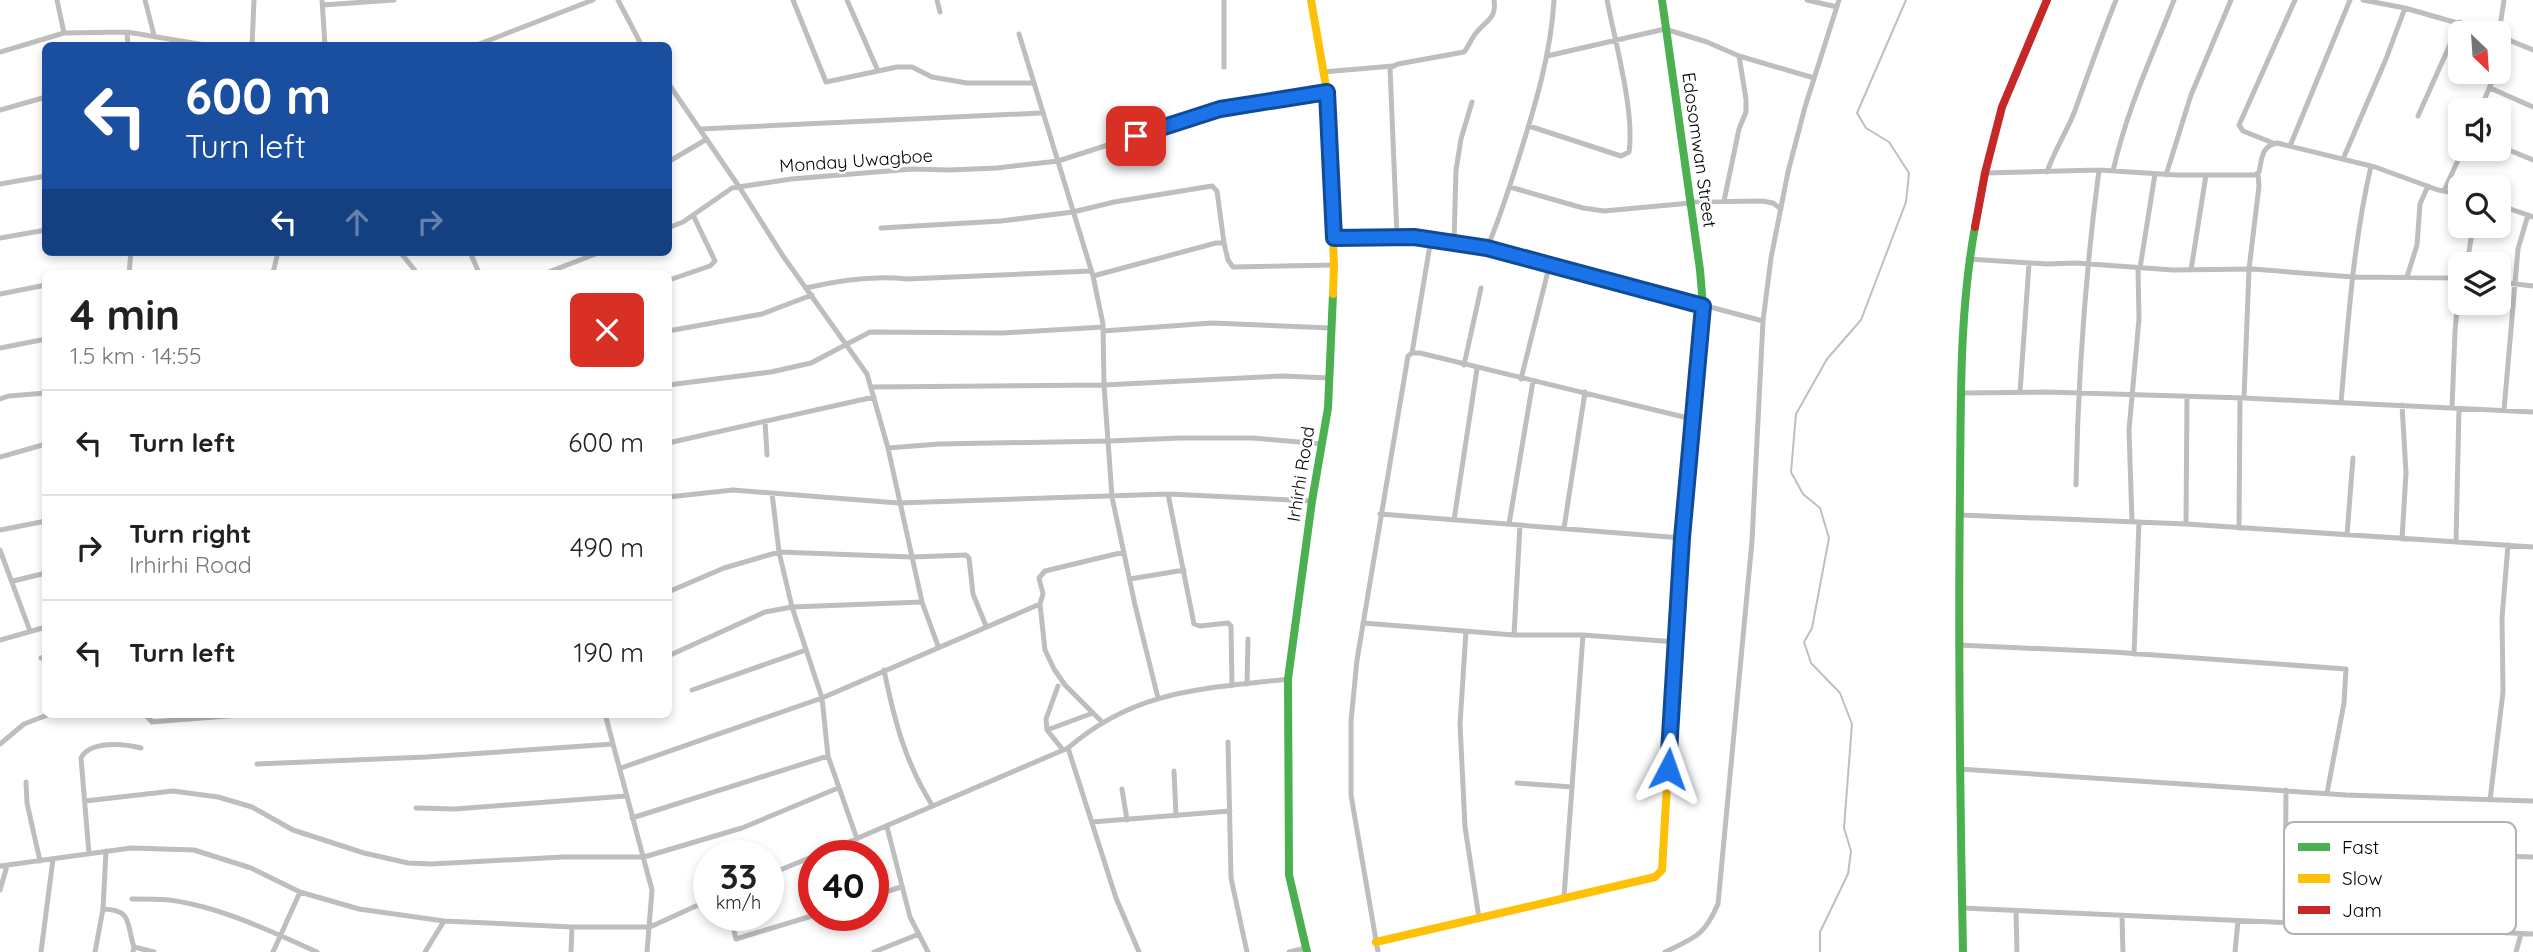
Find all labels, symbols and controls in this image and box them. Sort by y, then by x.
north arrow [2448,21,2511,84]
map controls [2448,21,2511,315]
text: 600 m [185,65,331,126]
icon: left [70,70,161,161]
street label: Edosomwan Street [1677,71,1722,229]
button: sound [2448,98,2511,161]
pin [1106,106,1166,166]
icon: arrive [1117,117,1155,155]
text: Turn left [185,126,306,166]
street label: Monday Uwagboe [779,144,933,177]
button: search [2448,175,2511,238]
icon: left [265,203,303,241]
icon: ahead [338,203,376,241]
icon: right [411,203,449,241]
button: layers [2448,252,2511,315]
text: 4 min [70,288,180,341]
button: close [570,293,644,367]
text: 1.5 km · 14:55 [70,341,201,370]
icon: left [70,424,108,462]
street label: Irhirhi Road [1282,425,1319,523]
text: Turn left [129,426,236,459]
text: 600 m [568,426,644,459]
text: Turn right [129,517,251,550]
icon: right [70,529,108,567]
text: 490 m [570,531,644,564]
text: Irhirhi Road [129,550,252,579]
icon: left [70,634,108,672]
text: Turn left [129,636,236,669]
text: 190 m [574,636,644,669]
position arrow [1631,732,1705,806]
legend [2284,822,2516,934]
text: Fast [2342,835,2379,859]
speed limit sign: 40 [798,840,889,931]
text: 33 [720,854,757,898]
text: Slow [2342,866,2383,890]
text: km/h [716,891,761,914]
text: Jam [2342,898,2382,922]

